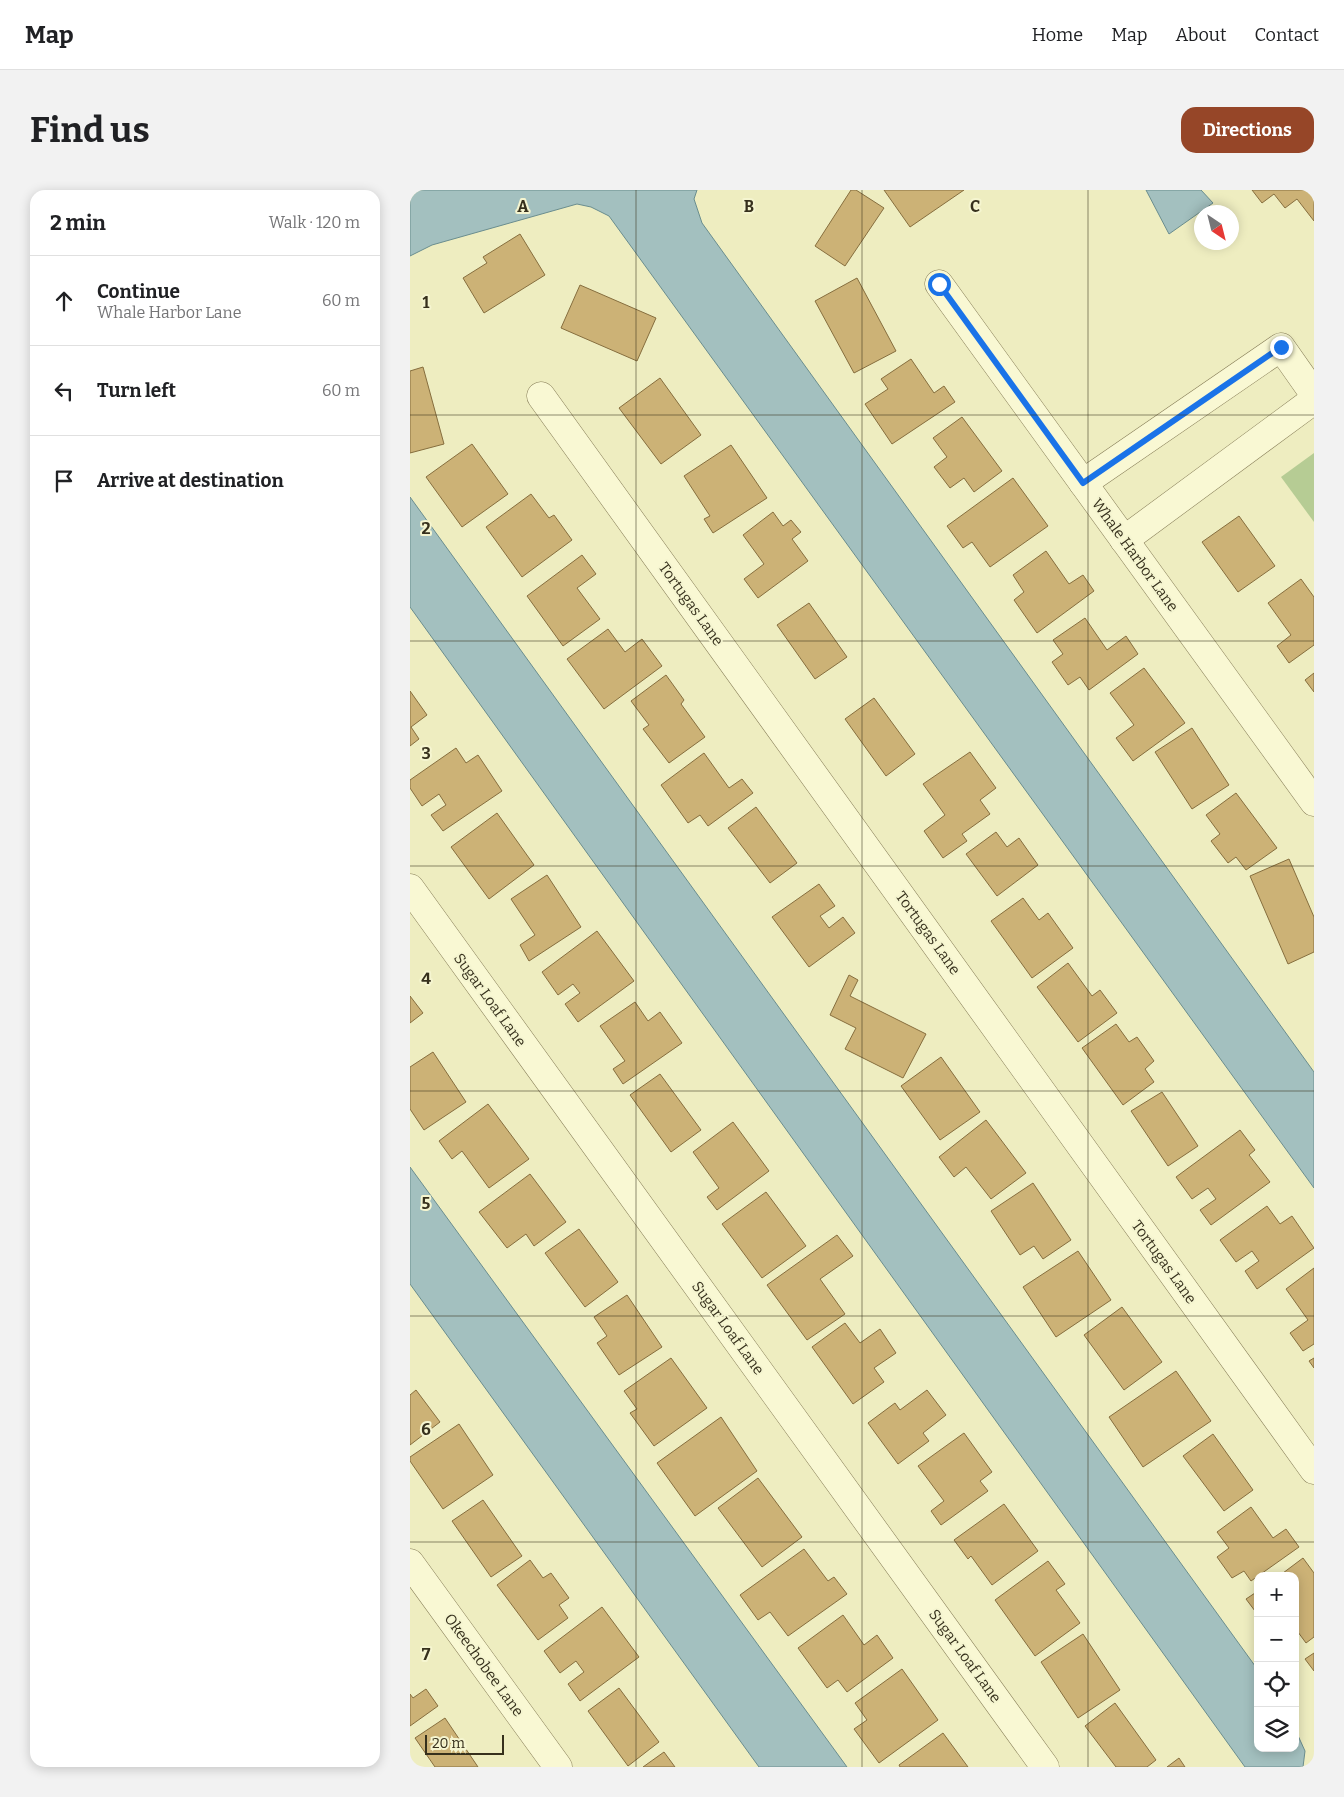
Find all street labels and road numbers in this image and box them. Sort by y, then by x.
street label: Whale Harbor Lane [1088,495,1182,615]
street label: Tortugas Lane [655,559,727,649]
street label: Tortugas Lane [892,888,964,978]
street label: Sugar Loaf Lane [450,950,530,1050]
street label: Tortugas Lane [1128,1217,1200,1307]
street label: Sugar Loaf Lane [688,1278,768,1378]
street label: Sugar Loaf Lane [925,1606,1005,1706]
street label: Okeechobee Lane [441,1610,527,1720]

